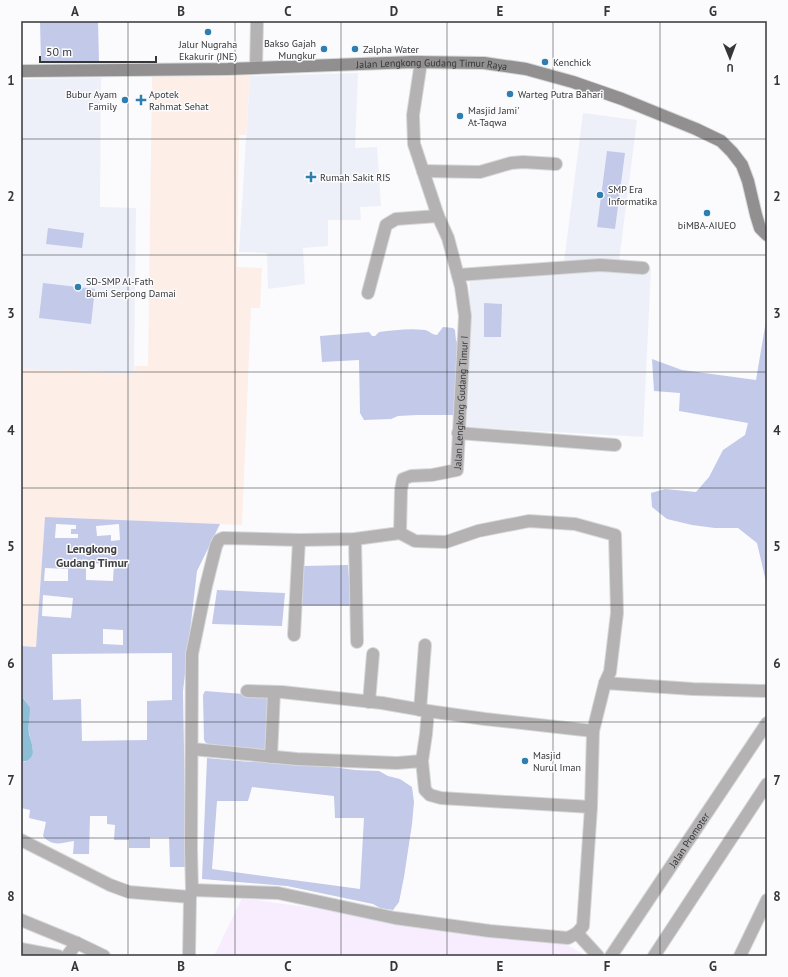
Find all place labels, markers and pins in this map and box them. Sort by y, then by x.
marker: Jalur Nugraha Ekakurir (JNE) [203,27,213,37]
place label: Bakso Gajah Mungkur [264,37,317,62]
place label: Jalur Nugraha Ekakurir (JNE) [178,38,237,63]
place label: Zalpha Water [363,43,420,56]
marker: Bakso Gajah Mungkur [319,44,329,54]
marker: Zalpha Water [350,44,360,54]
place label: Kenchick [553,56,591,69]
marker: Kenchick [540,57,550,67]
place label: Bubur Ayam Family [66,88,117,113]
place label: Apotek Rahmat Sehat [149,88,209,113]
place label: Warteg Putra Bahari [518,88,603,101]
marker: Warteg Putra Bahari [505,89,515,99]
marker: Bubur Ayam Family [120,95,130,105]
marker: Apotek Rahmat Sehat [136,95,146,105]
place label: Masjid Jami' At-Taqwa [468,104,519,129]
marker: Masjid Jami' At-Taqwa [455,111,465,121]
marker: Rumah Sakit RIS [305,171,317,183]
place label: Rumah Sakit RIS [320,171,390,184]
place label: SMP Era Informatika [608,183,657,208]
marker: SMP Era Informatika [595,190,605,200]
marker: biMBA-AIUEO [702,208,712,218]
place label: biMBA-AIUEO [678,219,736,232]
place label: SD-SMP Al-Fath Bumi Serpong Damai [86,275,176,300]
marker: SD-SMP Al-Fath Bumi Serpong Damai [73,282,83,292]
place label: Masjid Nurul Iman [533,749,581,774]
marker: Masjid Nurul Iman [520,756,530,766]

